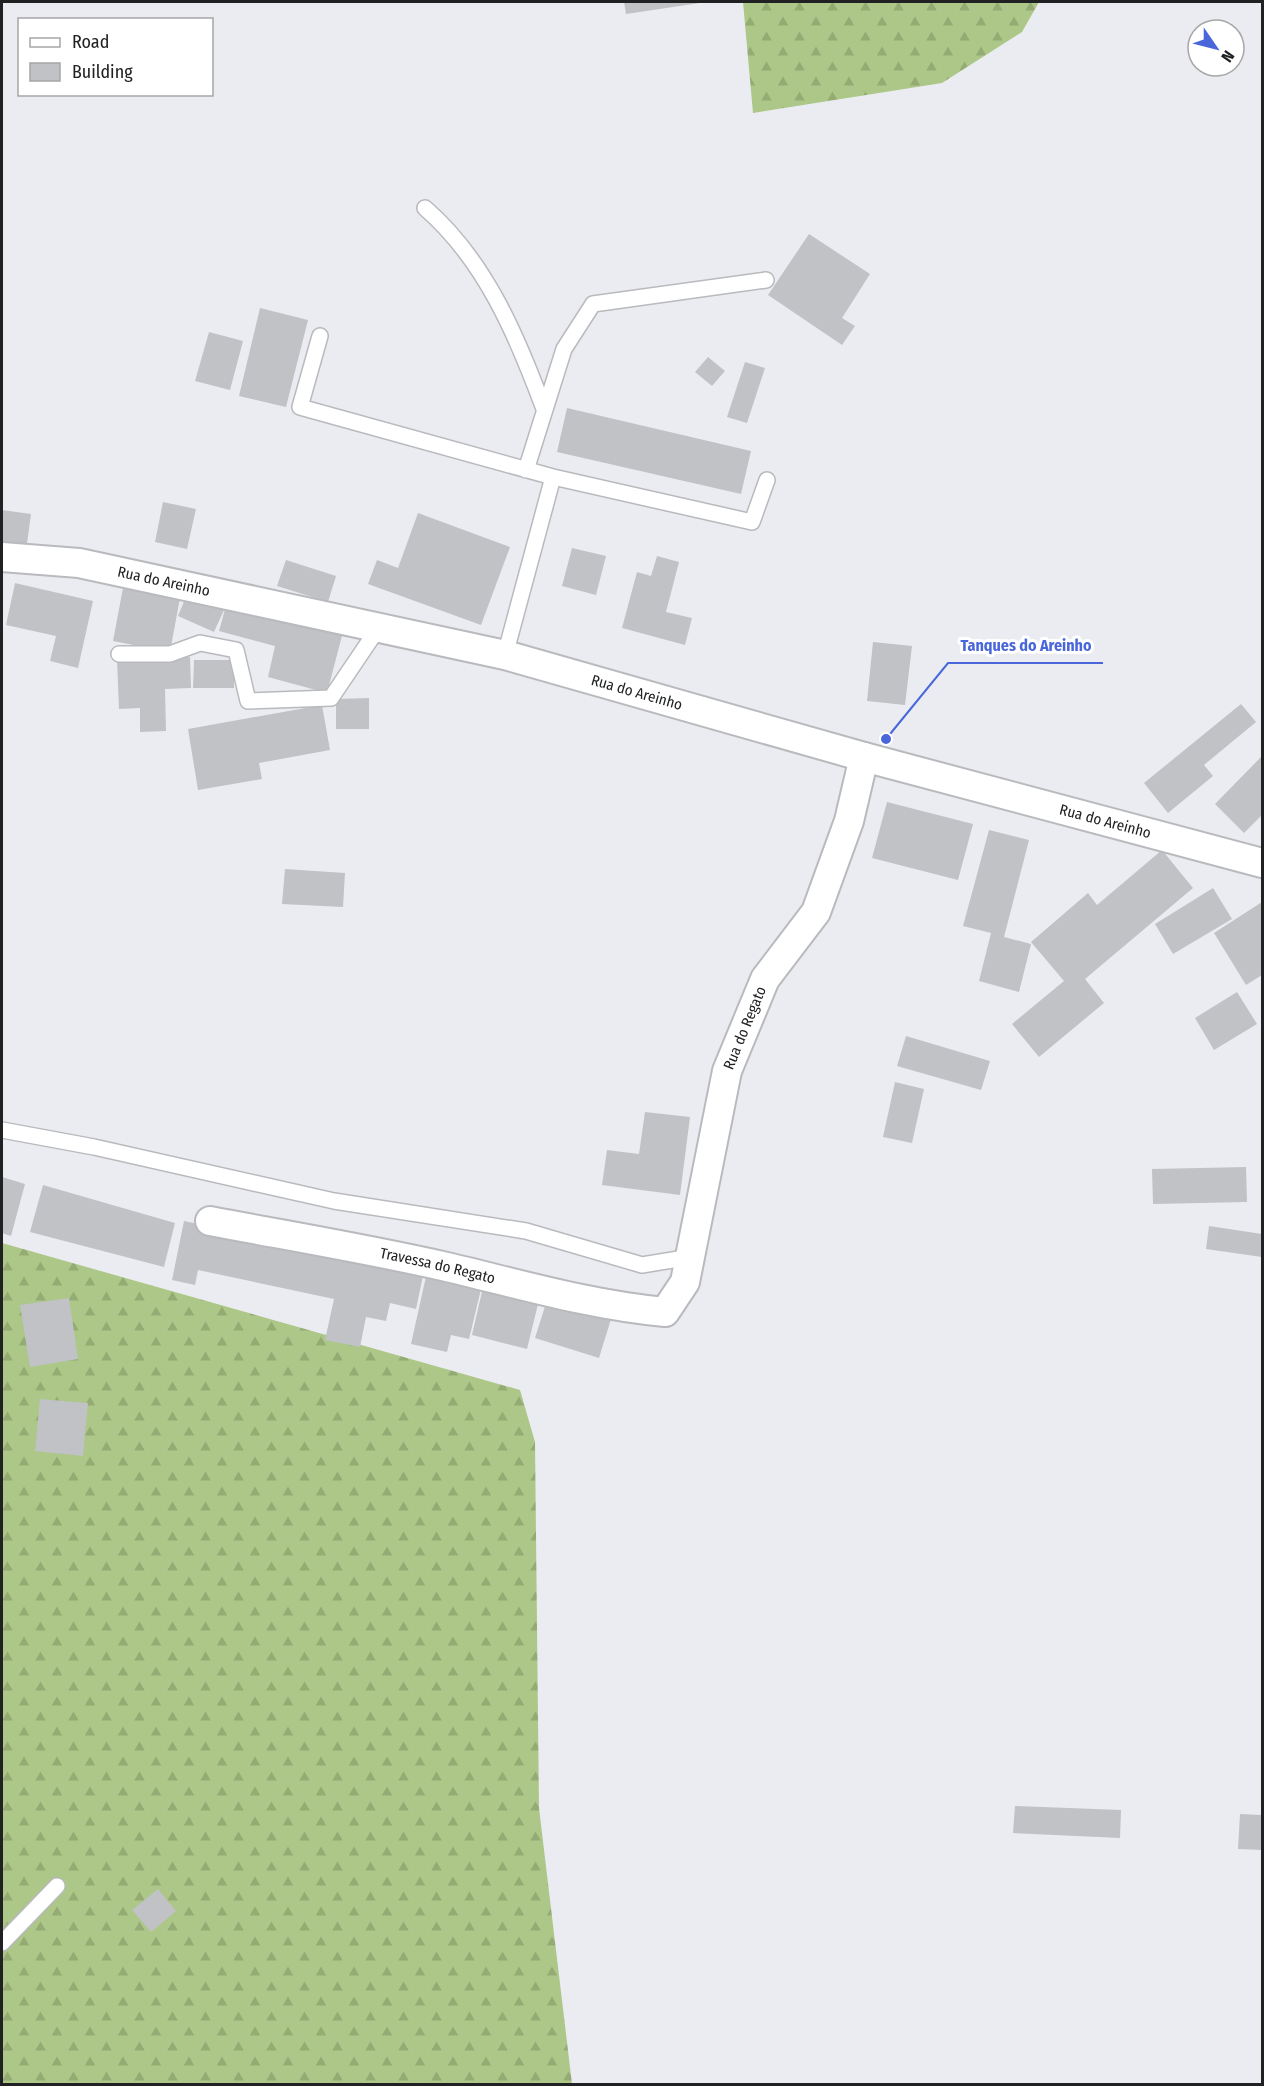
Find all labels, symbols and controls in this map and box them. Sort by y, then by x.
legend [18,18,213,96]
north arrow [1186,18,1246,78]
text: Road [72,31,109,53]
text: N [1217,47,1238,66]
text: Building [72,61,133,83]
street label: Rua do Areinho [116,563,212,600]
callout: Tanques do Areinho [948,629,1103,663]
text: Tanques do Areinho [960,636,1092,655]
street label: Rua do Areinho [589,671,685,714]
street label: Rua do Areinho [1058,800,1153,842]
street label: Rua do Regato [720,984,770,1072]
street label: Travessa do Regato [379,1244,497,1287]

